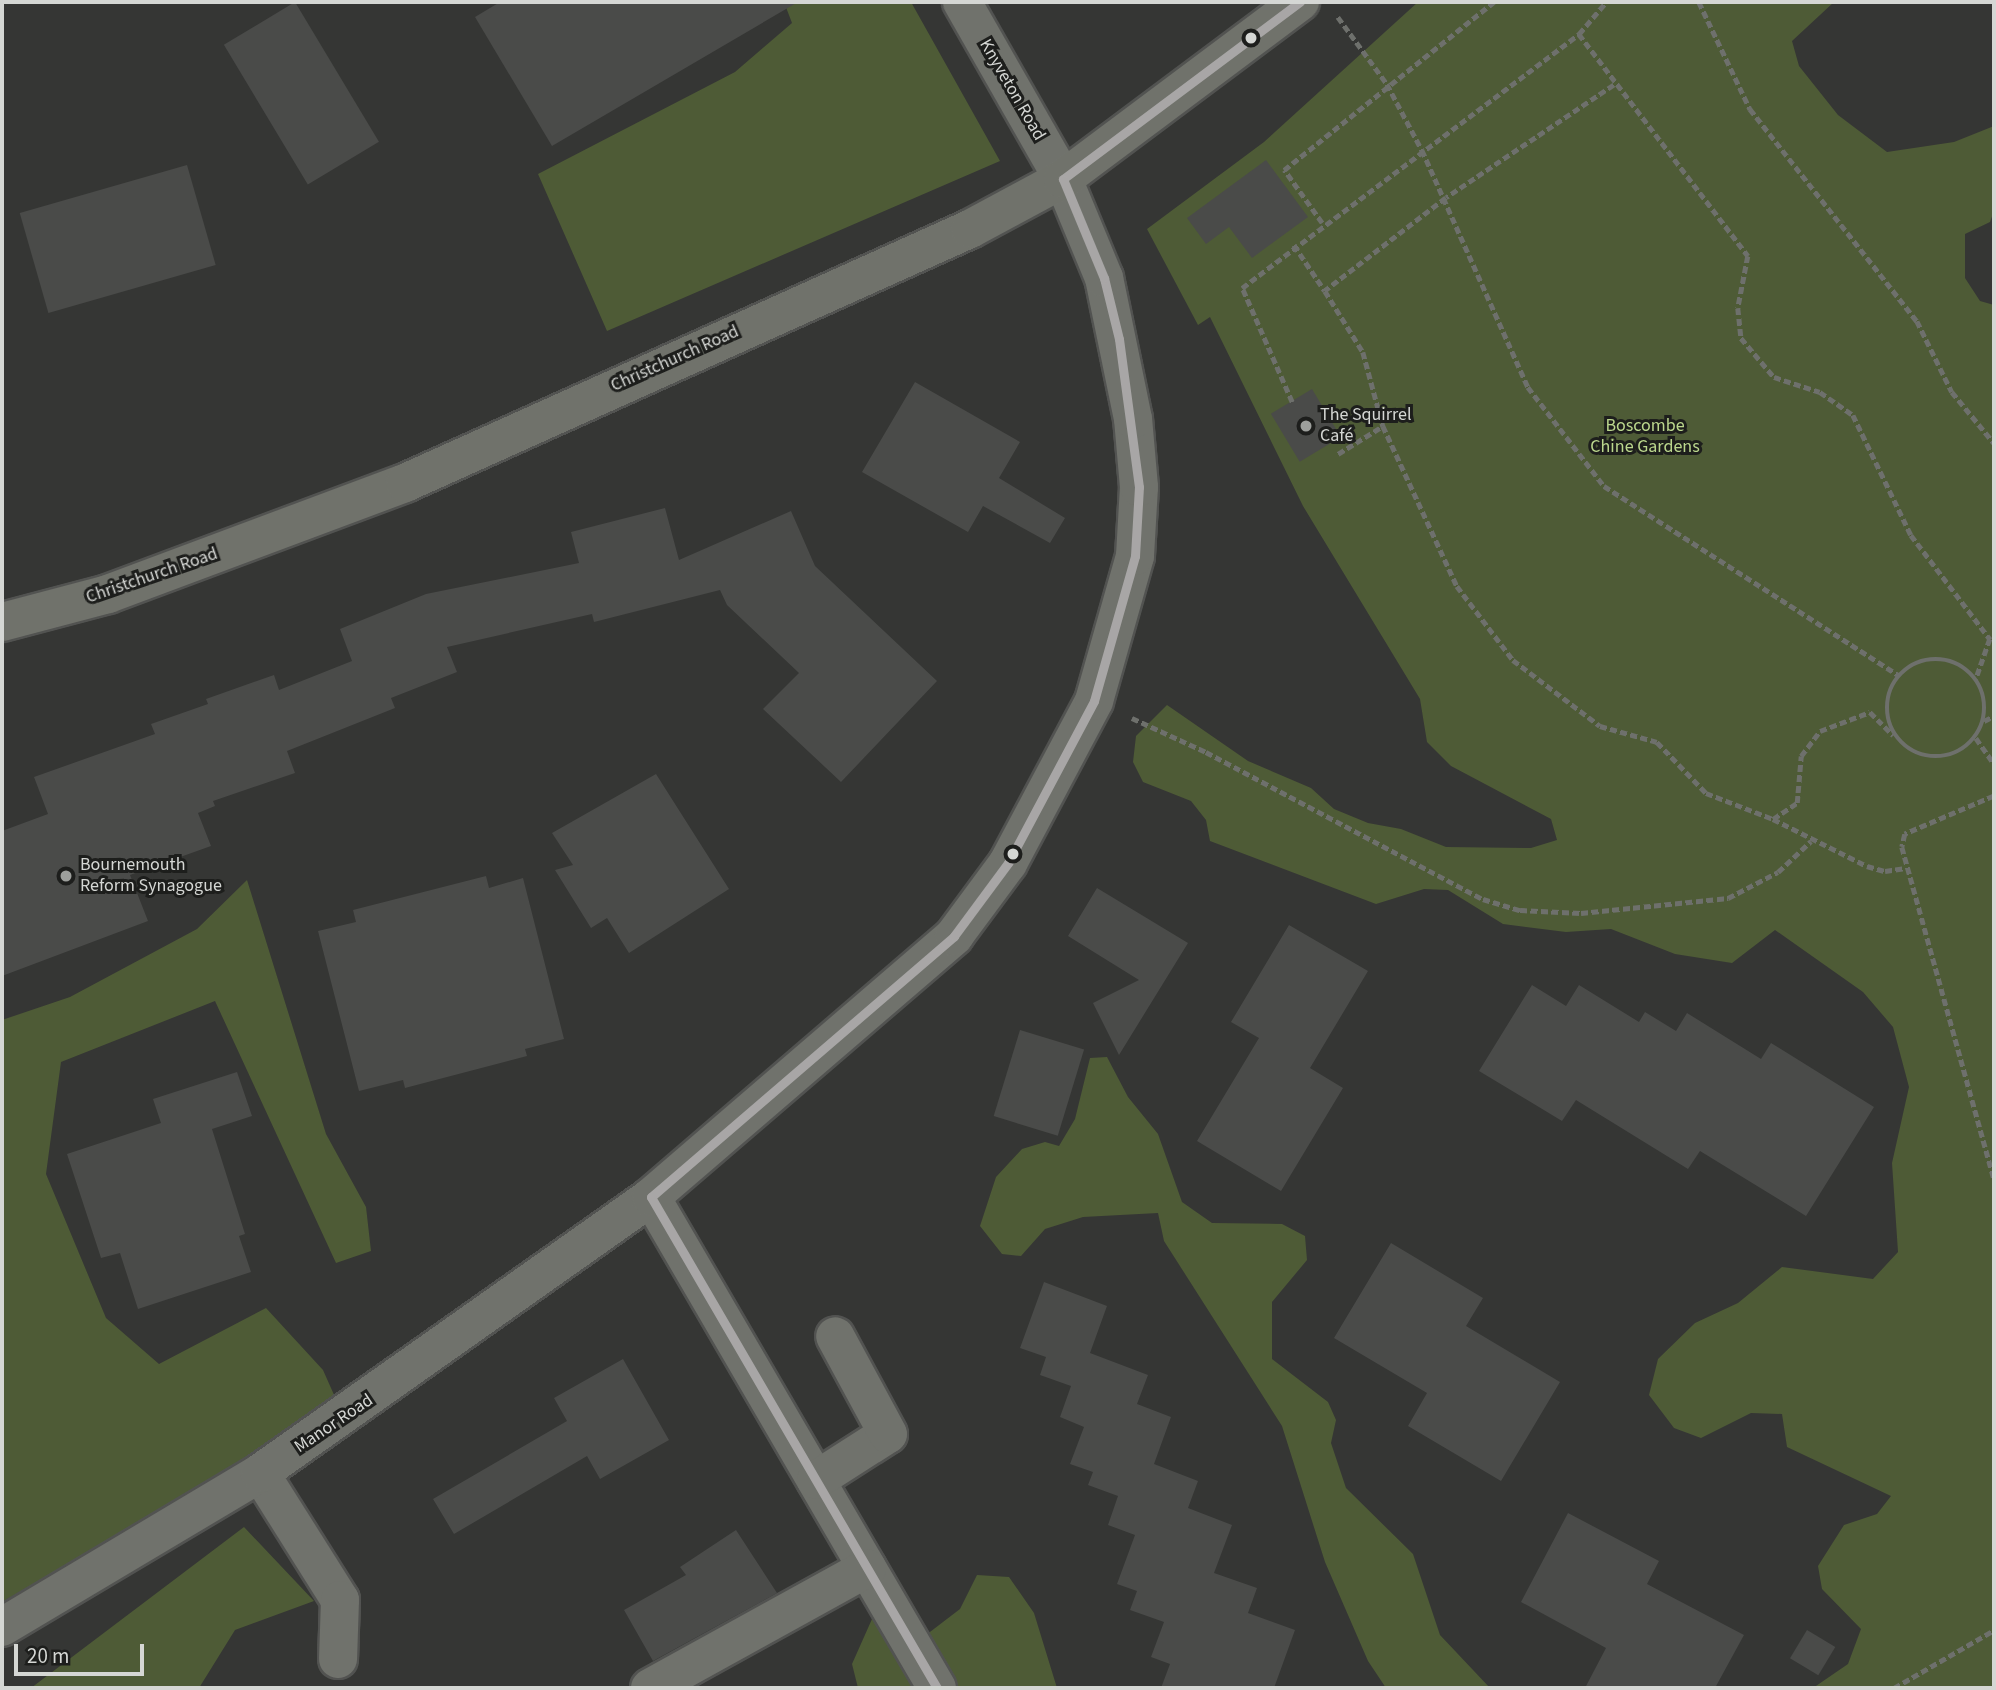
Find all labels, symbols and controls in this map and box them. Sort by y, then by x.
unlabelled marker [1244,31,1258,45]
street label: Knyveton Road [974,35,1050,145]
street label: Christchurch Road [608,321,742,397]
place label: The Squirrel Café [1320,405,1412,448]
park label: Boscombe Chine Gardens [1590,416,1700,458]
marker: The Squirrel Café [1298,418,1314,434]
street label: Christchurch Road [83,543,221,609]
unlabelled marker [1006,847,1020,861]
place label: Bournemouth Reform Synagogue [80,855,222,898]
marker: Bournemouth Reform Synagogue [58,868,74,884]
street label: Manor Road [291,1390,377,1458]
scale bar [18,1630,147,1674]
text: 20 m [27,1641,69,1671]

